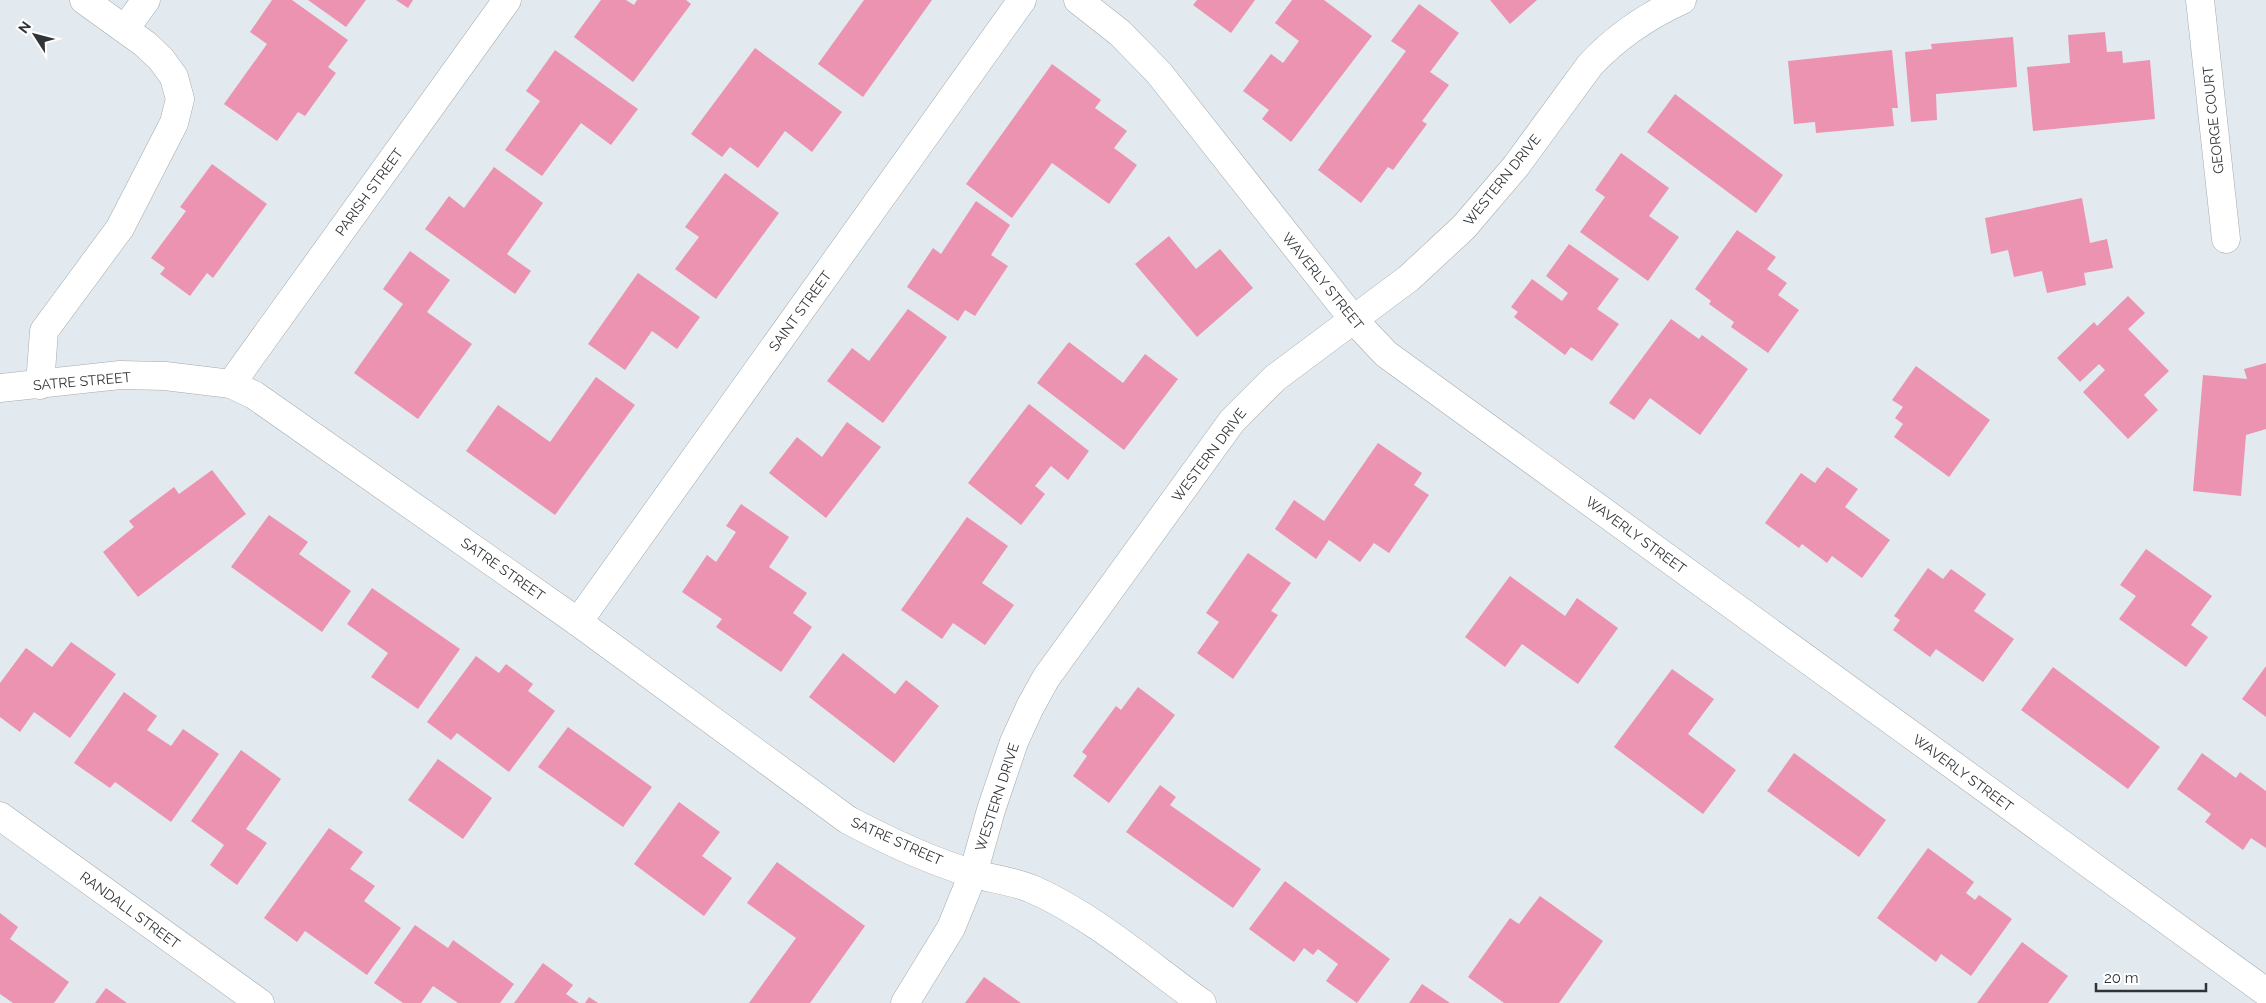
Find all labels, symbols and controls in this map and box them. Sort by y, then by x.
north arrow [10,10,60,60]
text: N [15,18,34,36]
street label: GEORGE COURT [2199,65,2227,175]
street label: WESTERN DRIVE [1460,131,1544,229]
street label: PARISH STREET [332,145,406,239]
street label: WAVERLY STREET [1279,229,1367,333]
street label: SAINT STREET [765,267,835,354]
street label: SATRE STREET [32,369,132,393]
street label: WESTERN DRIVE [1169,405,1249,505]
street label: WAVERLY STREET [1583,493,1690,577]
street label: SATRE STREET [458,534,548,604]
street label: WAVERLY STREET [1910,731,2017,815]
street label: WESTERN DRIVE [972,741,1022,853]
street label: SATRE STREET [849,814,946,868]
street label: RANDALL STREET [77,868,184,952]
scale bar [2096,960,2206,992]
text: 20 m [2104,969,2139,987]

